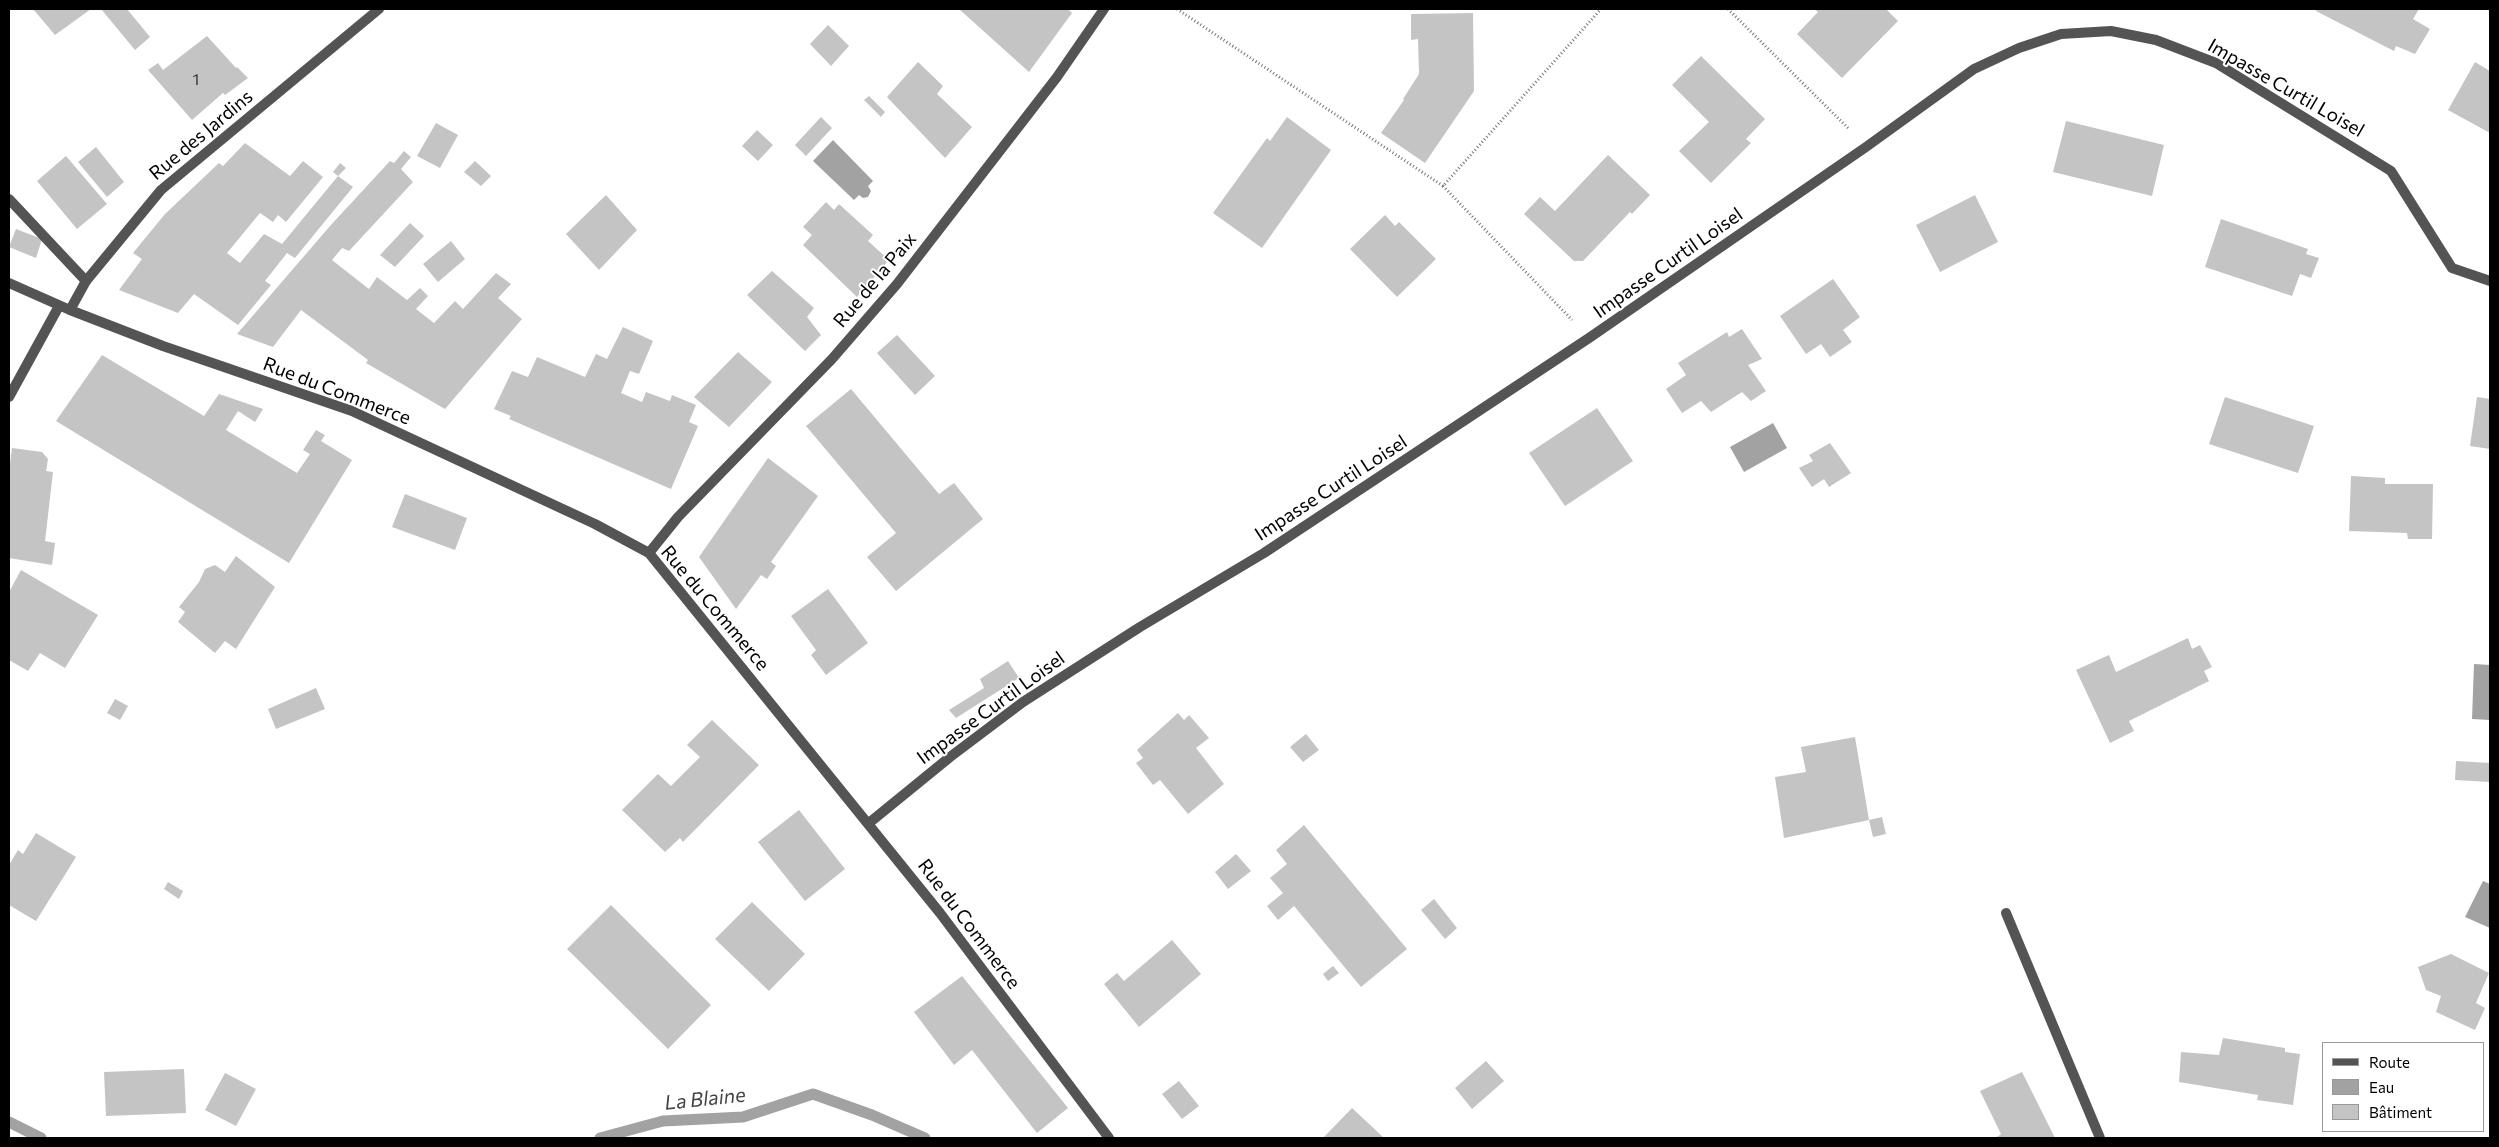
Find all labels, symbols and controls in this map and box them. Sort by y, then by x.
street label: Impasse Curtil Loisel [2204,34,2368,142]
house number: 1 [193,70,199,90]
street label: Rue des Jardins [145,85,257,185]
street label: Impasse Curtil Loisel [1589,203,1747,323]
street label: Rue de la Paix [829,228,921,332]
street label: Rue du Commerce [260,352,414,430]
street label: Impasse Curtil Loisel [1251,430,1411,546]
street label: Rue du Commerce [656,541,774,675]
street label: Impasse Curtil Loisel [913,647,1069,769]
street label: Rue du Commerce [913,855,1025,993]
legend [2322,1042,2484,1132]
text: Route [2369,1053,2410,1071]
text: Eau [2369,1078,2394,1096]
water label: La Blaine [663,1083,747,1115]
text: Bâtiment [2369,1103,2432,1121]

